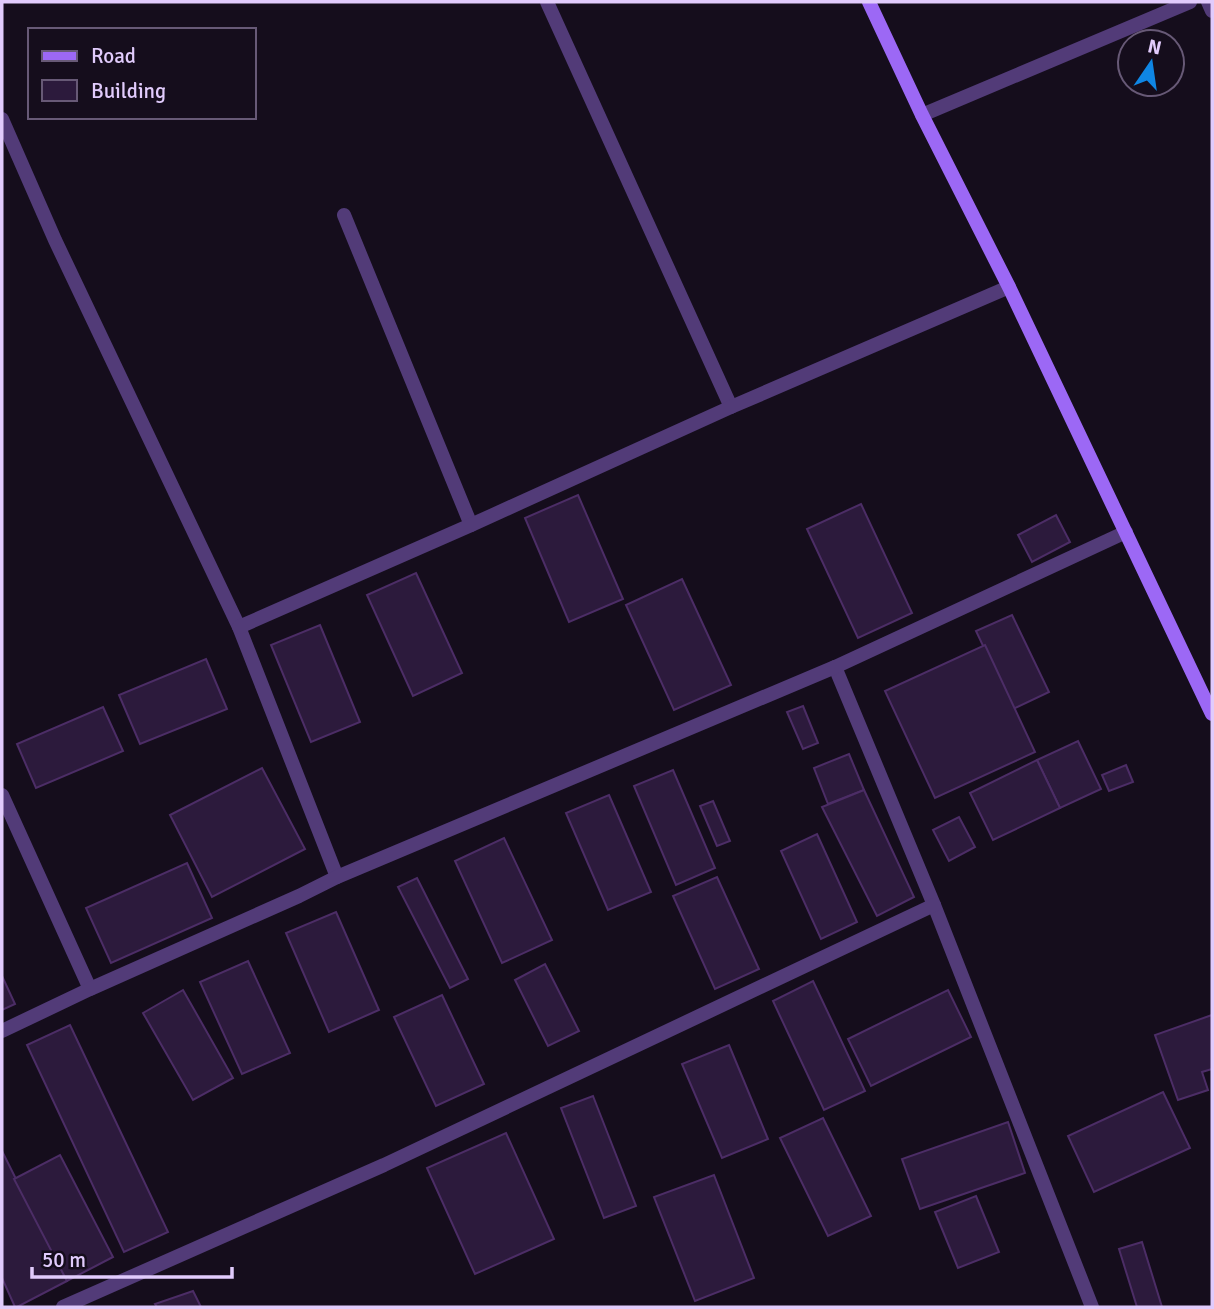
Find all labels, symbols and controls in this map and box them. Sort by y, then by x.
legend [28,28,256,119]
north arrow [1116,28,1186,98]
text: N [1145,34,1164,61]
text: Road [91,43,136,69]
text: Building [91,78,166,104]
scale bar [32,1236,231,1280]
text: 50 m [42,1247,86,1273]

